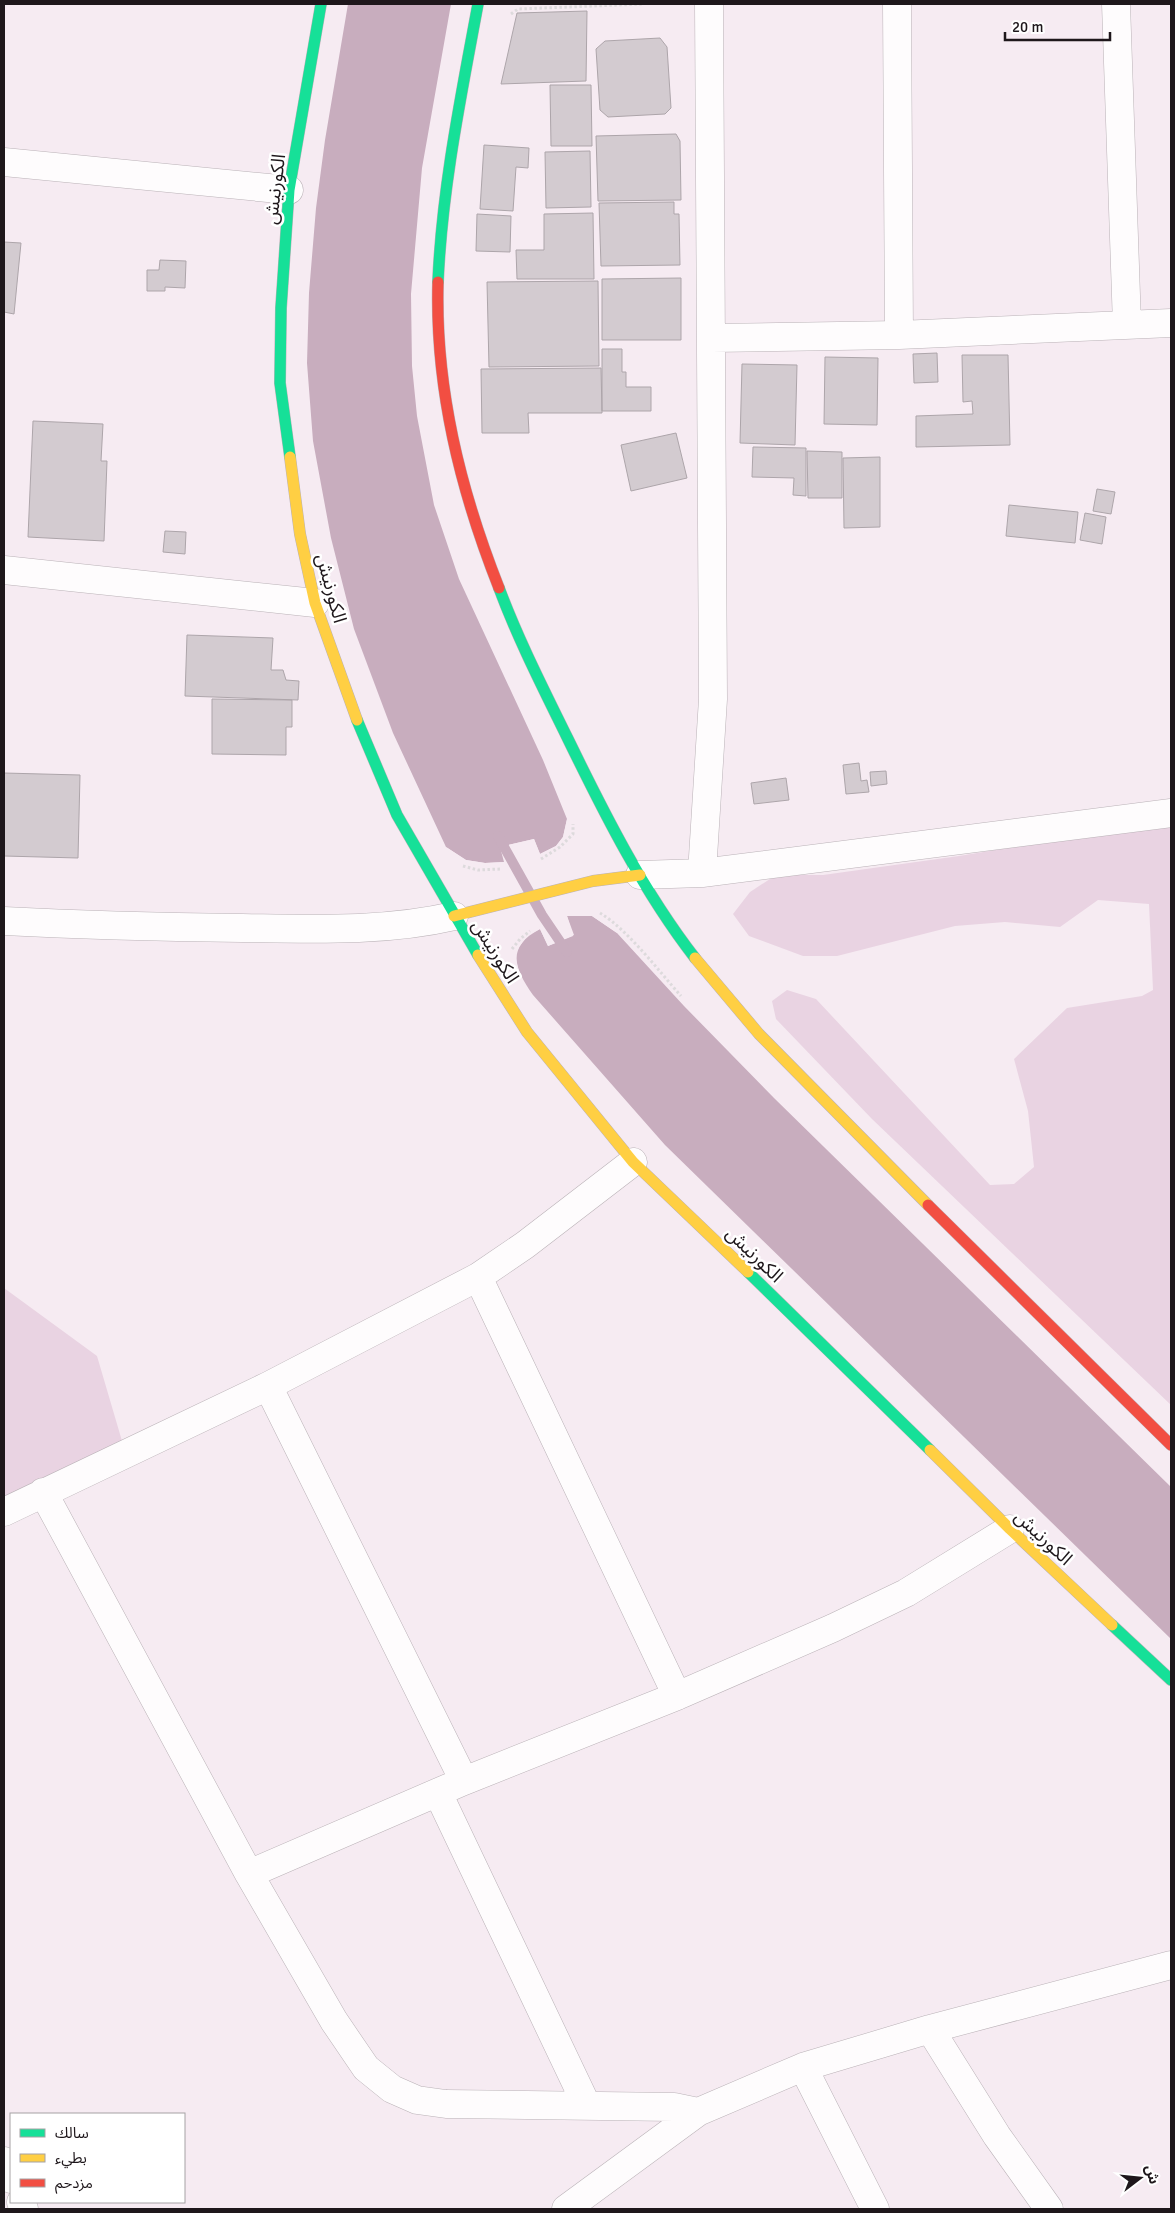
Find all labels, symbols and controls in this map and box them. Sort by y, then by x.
scale bar [1005,10,1110,42]
text: 20 m [1012,18,1043,36]
street label: الكورنيش [259,153,291,226]
street label: الكورنيش [310,551,352,626]
street label: الكورنيش [466,915,524,988]
street label: الكورنيش [721,1221,788,1288]
street label: الكورنيش [1009,1505,1077,1571]
legend [10,2113,185,2203]
text: سالك [55,2124,89,2142]
text: بطيء [55,2149,87,2169]
north arrow [1115,2153,1165,2203]
text: ش [1141,2163,1163,2186]
text: مزدحم [55,2174,93,2194]

